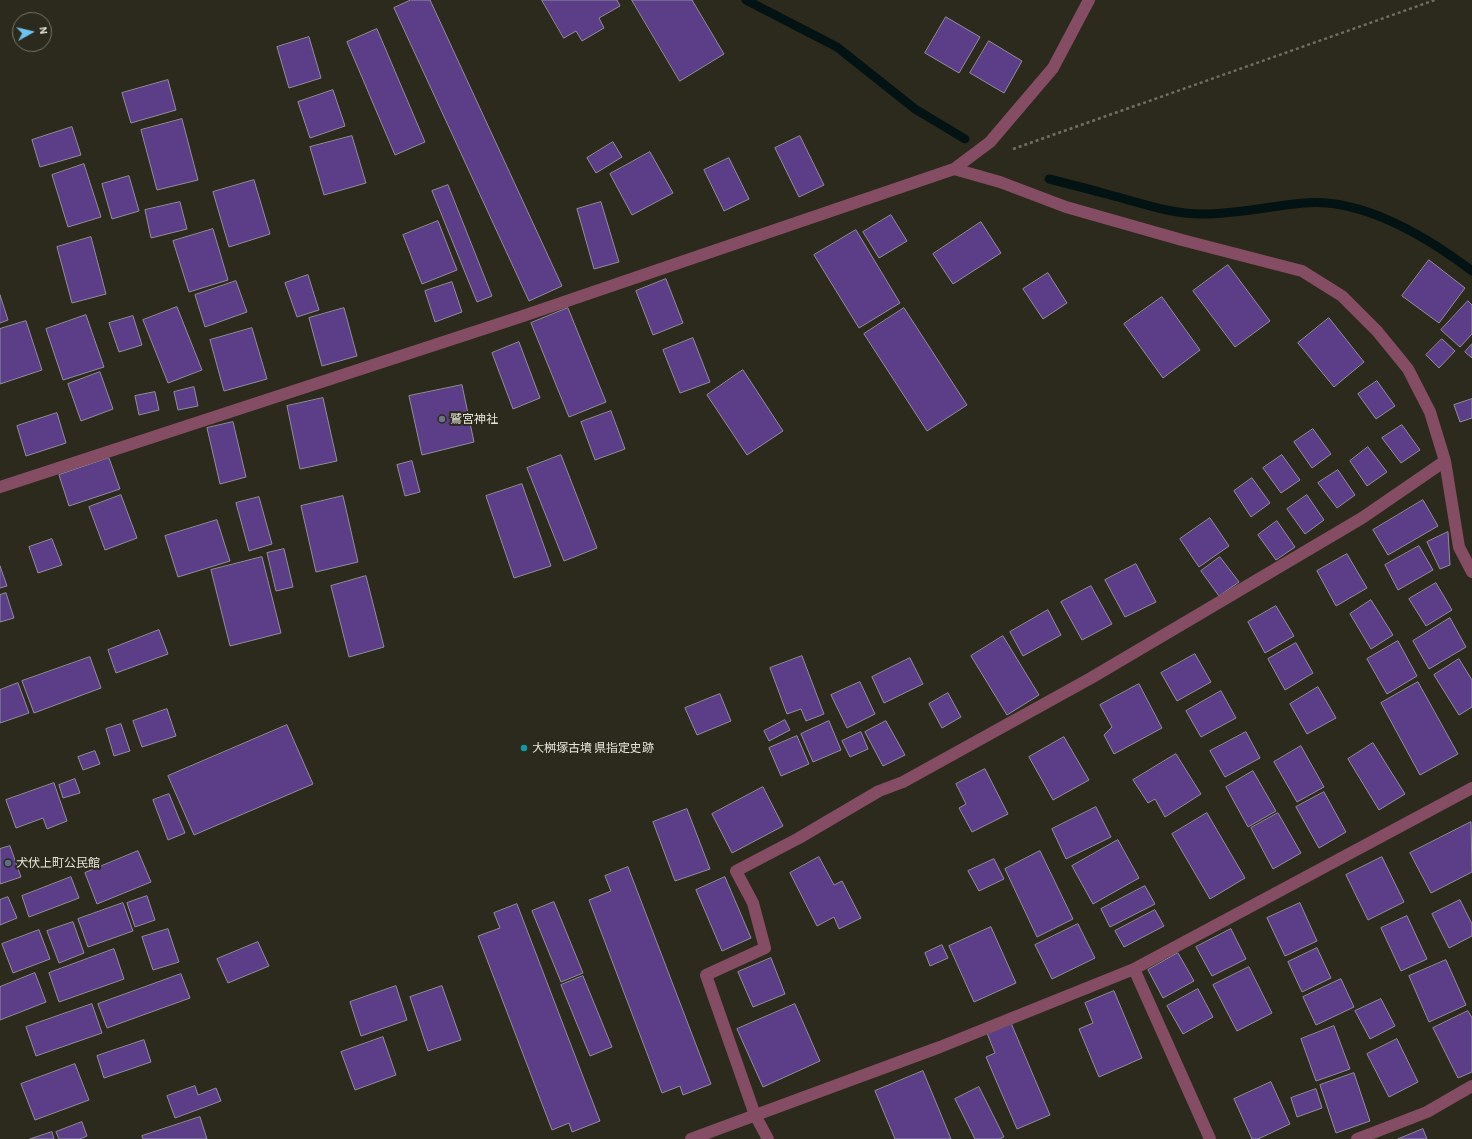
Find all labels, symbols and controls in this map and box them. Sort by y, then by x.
north arrow [12,12,52,52]
text: N [37,26,49,35]
place label: 鷲宮神社 [450,412,498,426]
marker: 鷲宮神社 [437,414,447,424]
place label: 大桝塚古墳 県指定史跡 [532,741,654,755]
marker: 大桝塚古墳 県指定史跡 [519,743,529,753]
place label: 犬伏上町公民館 [16,856,100,870]
marker: 犬伏上町公民館 [3,858,13,868]

